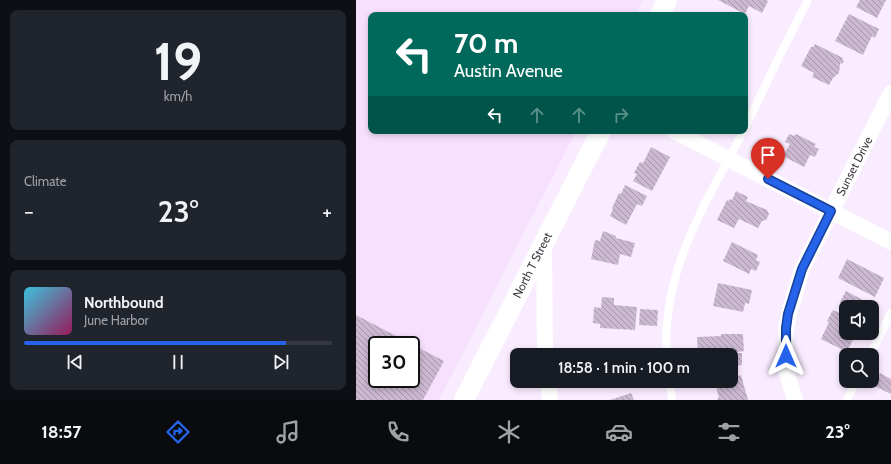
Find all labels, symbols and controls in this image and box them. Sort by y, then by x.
text: 70 m [454,26,518,60]
icon: left [388,28,440,80]
text: 19 [154,30,202,93]
text: Austin Avenue [454,60,563,82]
text: km/h [164,88,192,104]
icon: left [484,104,506,126]
icon: ahead [526,104,548,126]
icon: ahead [568,104,590,126]
icon: right [610,104,632,126]
street label: Sunset Drive [833,134,875,198]
pin [751,138,785,179]
icon: arrive [757,144,779,166]
text: Climate [24,173,66,189]
text: 23° [158,193,198,230]
text: − [24,198,34,225]
text: + [322,198,332,225]
street label: North T Street [509,230,555,300]
text: Northbound [84,294,164,312]
map controls [839,300,879,388]
button: sound [839,300,879,340]
text: June Harbor [84,312,149,328]
position arrow [765,335,807,377]
speed limit sign: 30 [368,336,420,388]
button: search [839,348,879,388]
icon: previous [64,351,86,373]
icon: pause [167,351,189,373]
icon: next [270,351,292,373]
text: 18:58 · 1 min · 100 m [558,359,690,377]
icon: directions [164,418,192,446]
icon: music [274,418,302,446]
icon: phone [384,418,412,446]
icon: climate [495,418,523,446]
icon: car [605,418,633,446]
icon: filters [715,418,743,446]
text: 18:57 [41,421,81,443]
text: 23° [825,421,850,443]

